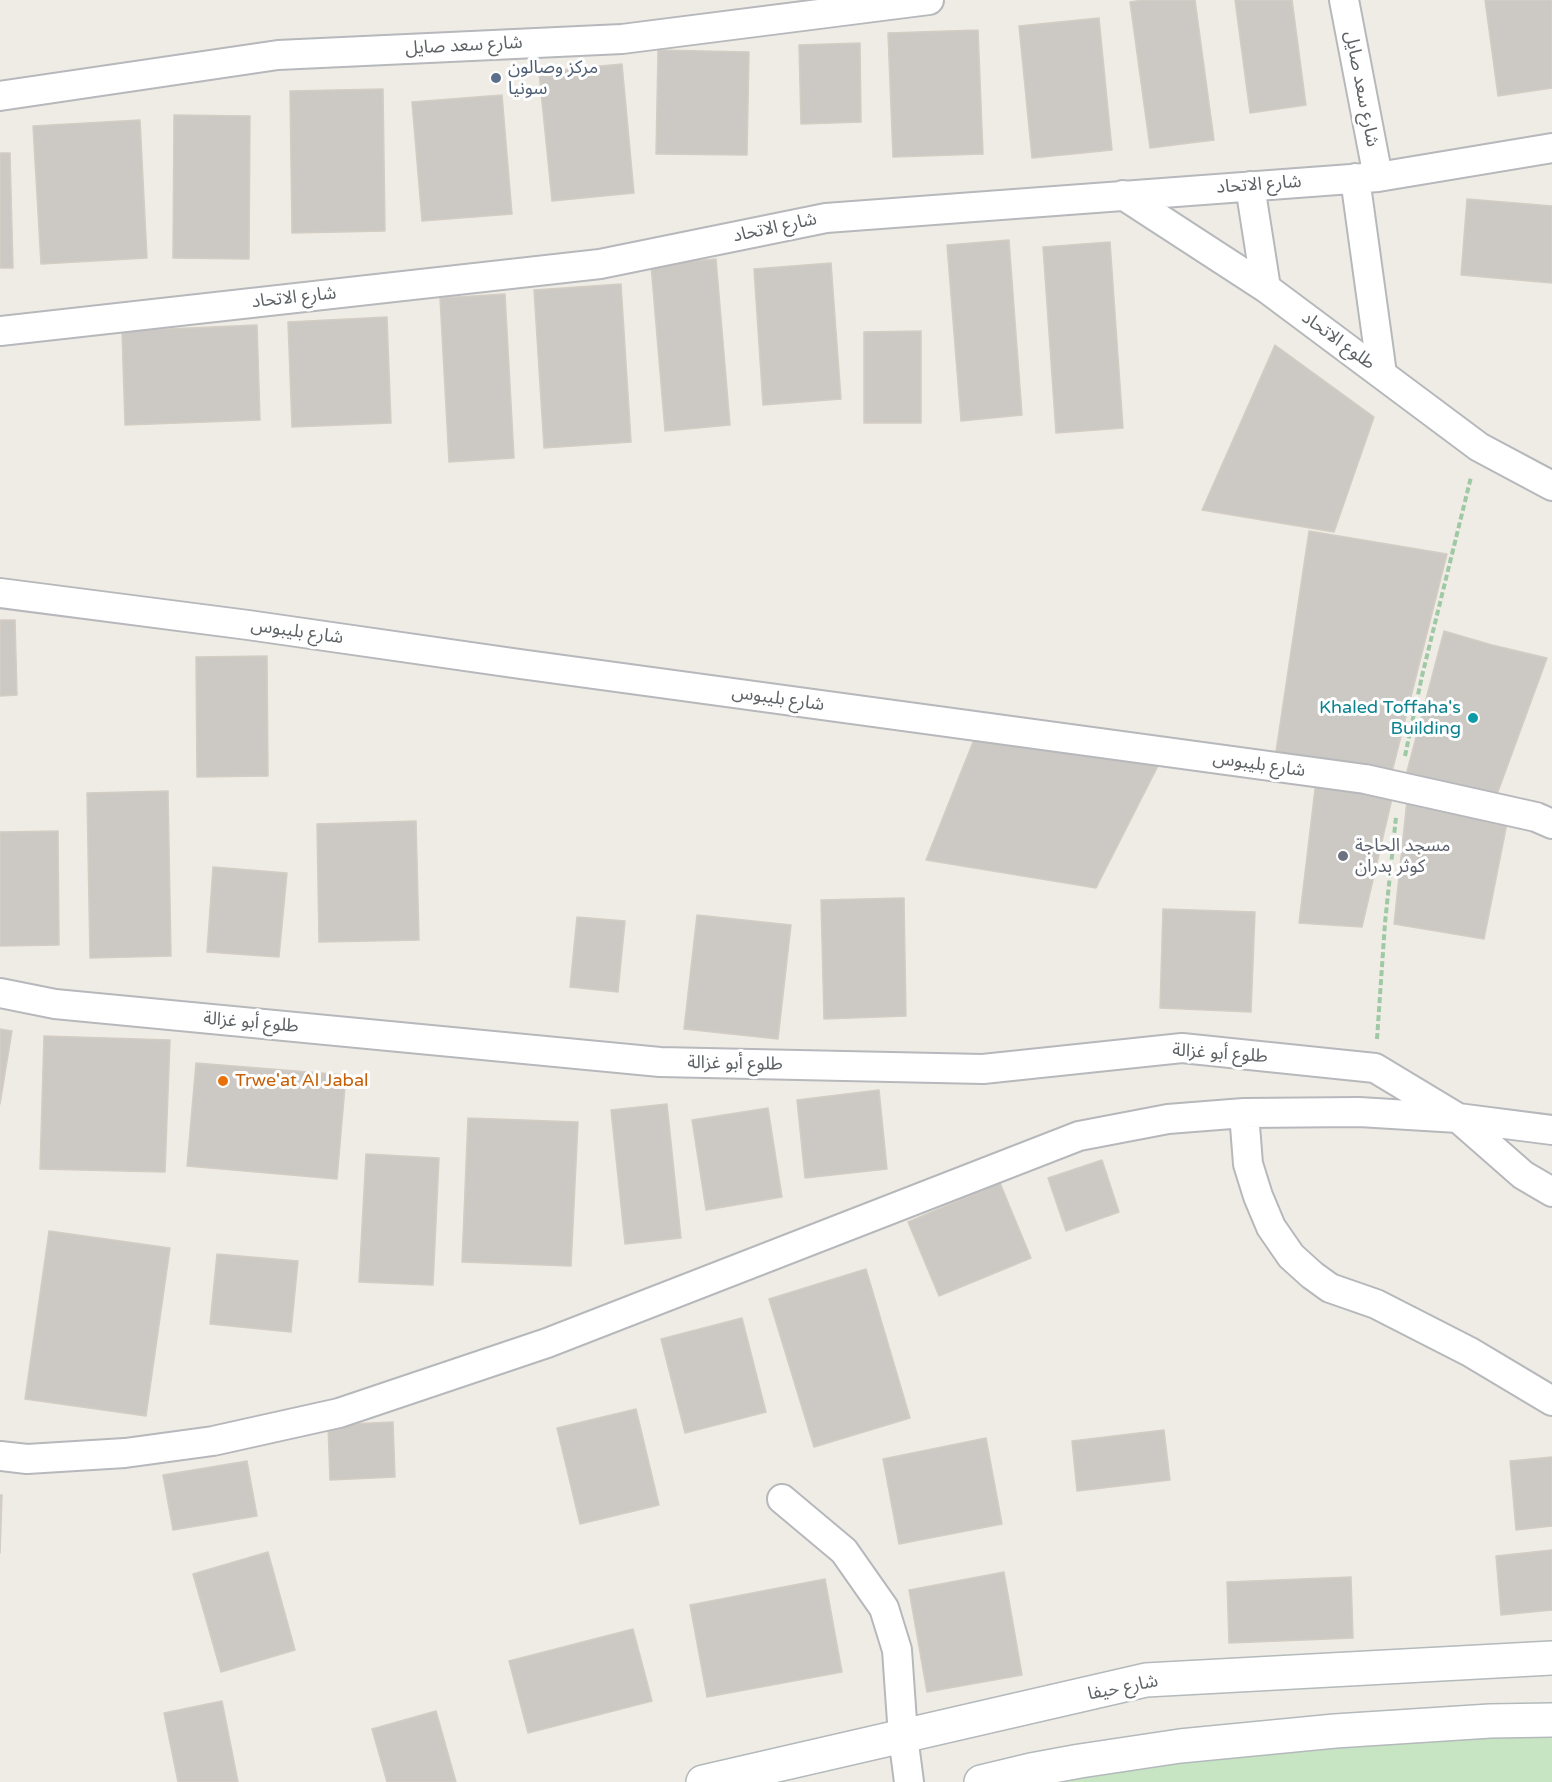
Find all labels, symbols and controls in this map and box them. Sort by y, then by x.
street label: شارع سعد صايل [1339,29,1383,149]
street label: شارع سعد صايل [405,32,523,60]
place label: مركز وصالون سونيا [508,57,598,100]
marker: مركز وصالون سونيا [489,71,503,85]
street label: شارع الاتحاد [1216,171,1302,199]
street label: شارع الاتحاد [731,209,819,247]
street label: شارع الاتحاد [251,283,337,313]
street label: طلوع الاتحاد [1297,307,1379,375]
street label: شارع بليبوس [249,615,345,649]
street label: شارع بليبوس [730,682,826,716]
place label: Khaled Toffaha's Building [1319,697,1461,740]
marker: Khaled Toffaha's Building [1466,711,1480,725]
street label: شارع بليبوس [1211,748,1307,782]
place label: مسجد الحاجة كوثر بدران [1355,835,1450,878]
marker: مسجد الحاجة كوثر بدران [1336,849,1350,863]
street label: طلوع أبو غزالة [202,1008,300,1038]
street label: طلوع أبو غزالة [1172,1040,1268,1068]
street label: طلوع أبو غزالة [687,1052,783,1076]
place label: Trwe'at Al Jabal [235,1070,368,1092]
marker: Trwe'at Al Jabal [216,1074,230,1088]
street label: شارع حيفا [1086,1671,1160,1705]

